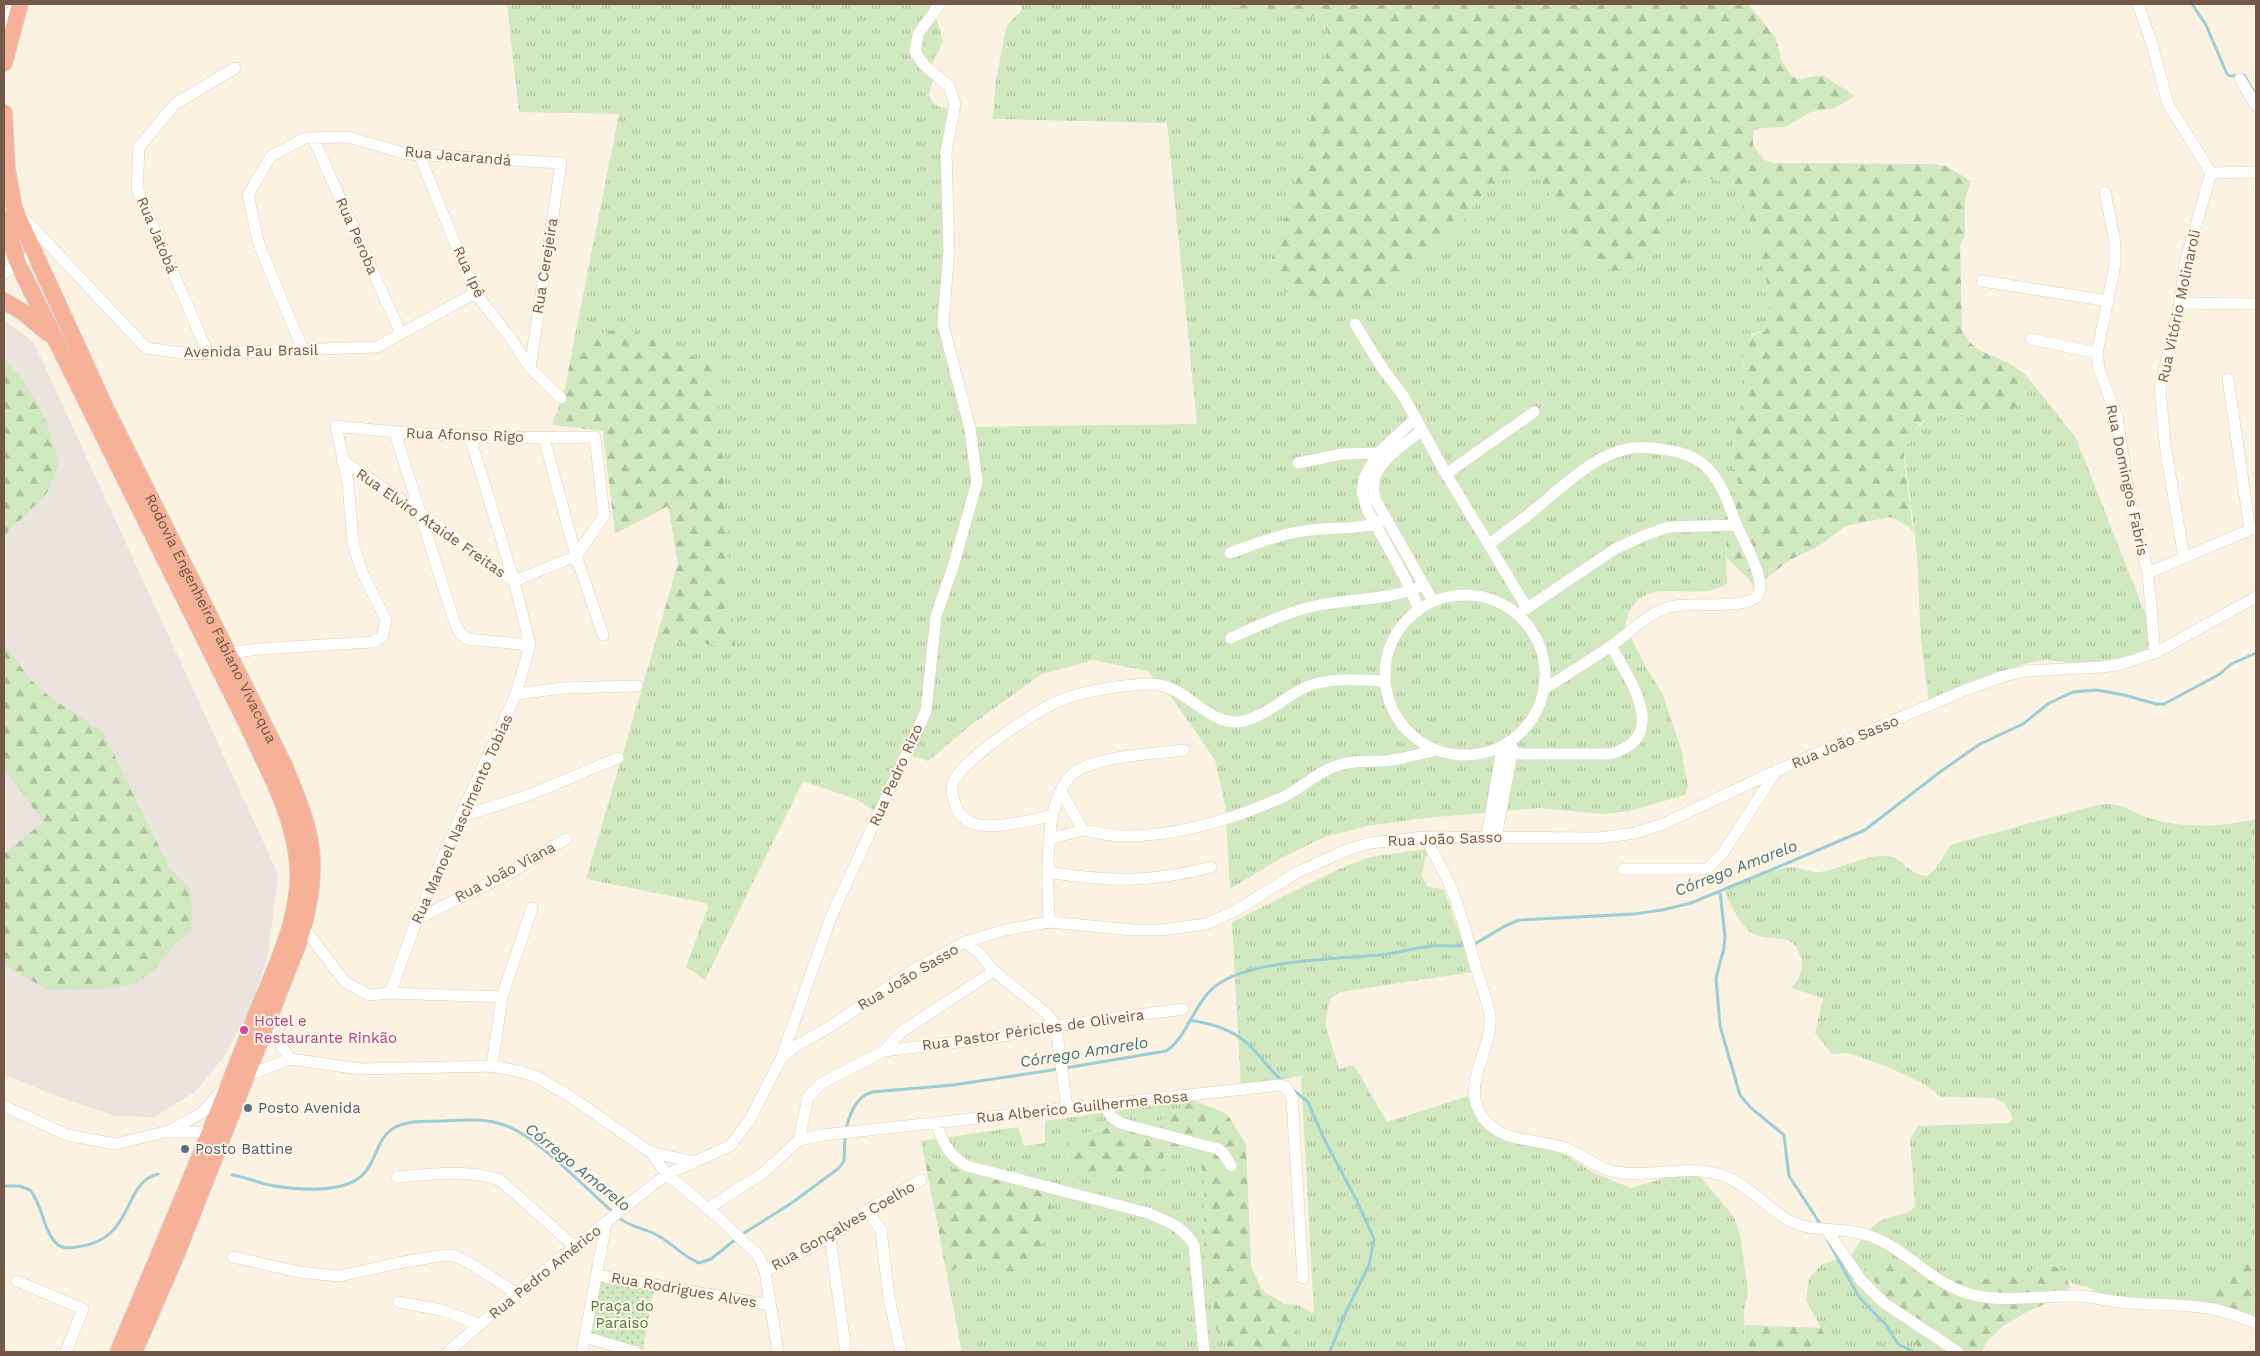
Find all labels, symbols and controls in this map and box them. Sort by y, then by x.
street label: Rua Jacarandá [404,142,513,170]
street label: Rua Jatobá [133,194,181,277]
street label: Rua Peroba [332,195,382,278]
street label: Rua Cerejeira [529,216,562,315]
street label: Rua Vitório Molinaroli [2154,228,2204,384]
street label: Rua Ipê [449,243,489,301]
street label: Avenida Pau Brasil [184,341,319,361]
street label: Rua Domingos Fabris [2102,403,2152,557]
street label: Rua Afonso Rigo [406,424,524,446]
street label: Rua Elviro Ataide Freitas [353,464,509,582]
street label: Rodovia Engenheiro Fabiano Vivacqua [141,491,281,747]
street label: Rua Manoel Nascimento Tobias [407,711,517,927]
street label: Rua João Sasso [1789,711,1901,773]
street label: Rua Pedro Rizo [865,721,927,829]
street label: Rua João Sasso [1387,828,1503,850]
water label: Córrego Amarelo [1672,836,1800,900]
street label: Rua João Viana [452,838,559,906]
street label: Rua João Sasso [854,940,962,1014]
street label: Rua Pastor Péricles de Oliveira [921,1005,1146,1055]
place label: Hotel e Restaurante Rinkão [254,1012,397,1047]
marker: Hotel e Restaurante Rinkão [238,1024,250,1036]
water label: Córrego Amarelo [1018,1032,1150,1072]
street label: Rua Alberico Guilherme Rosa [975,1087,1189,1127]
place label: Posto Avenida [258,1099,361,1117]
marker: Posto Avenida [242,1102,254,1114]
water label: Córrego Amarelo [522,1119,634,1215]
place label: Posto Battine [195,1140,293,1158]
marker: Posto Battine [179,1143,191,1155]
street label: Rua Gonçalves Coelho [768,1177,918,1275]
street label: Rua Pedro Américo [485,1221,605,1323]
street label: Rua Rodrigues Alves [610,1268,758,1312]
park label: Praça do Paraiso [590,1297,654,1332]

